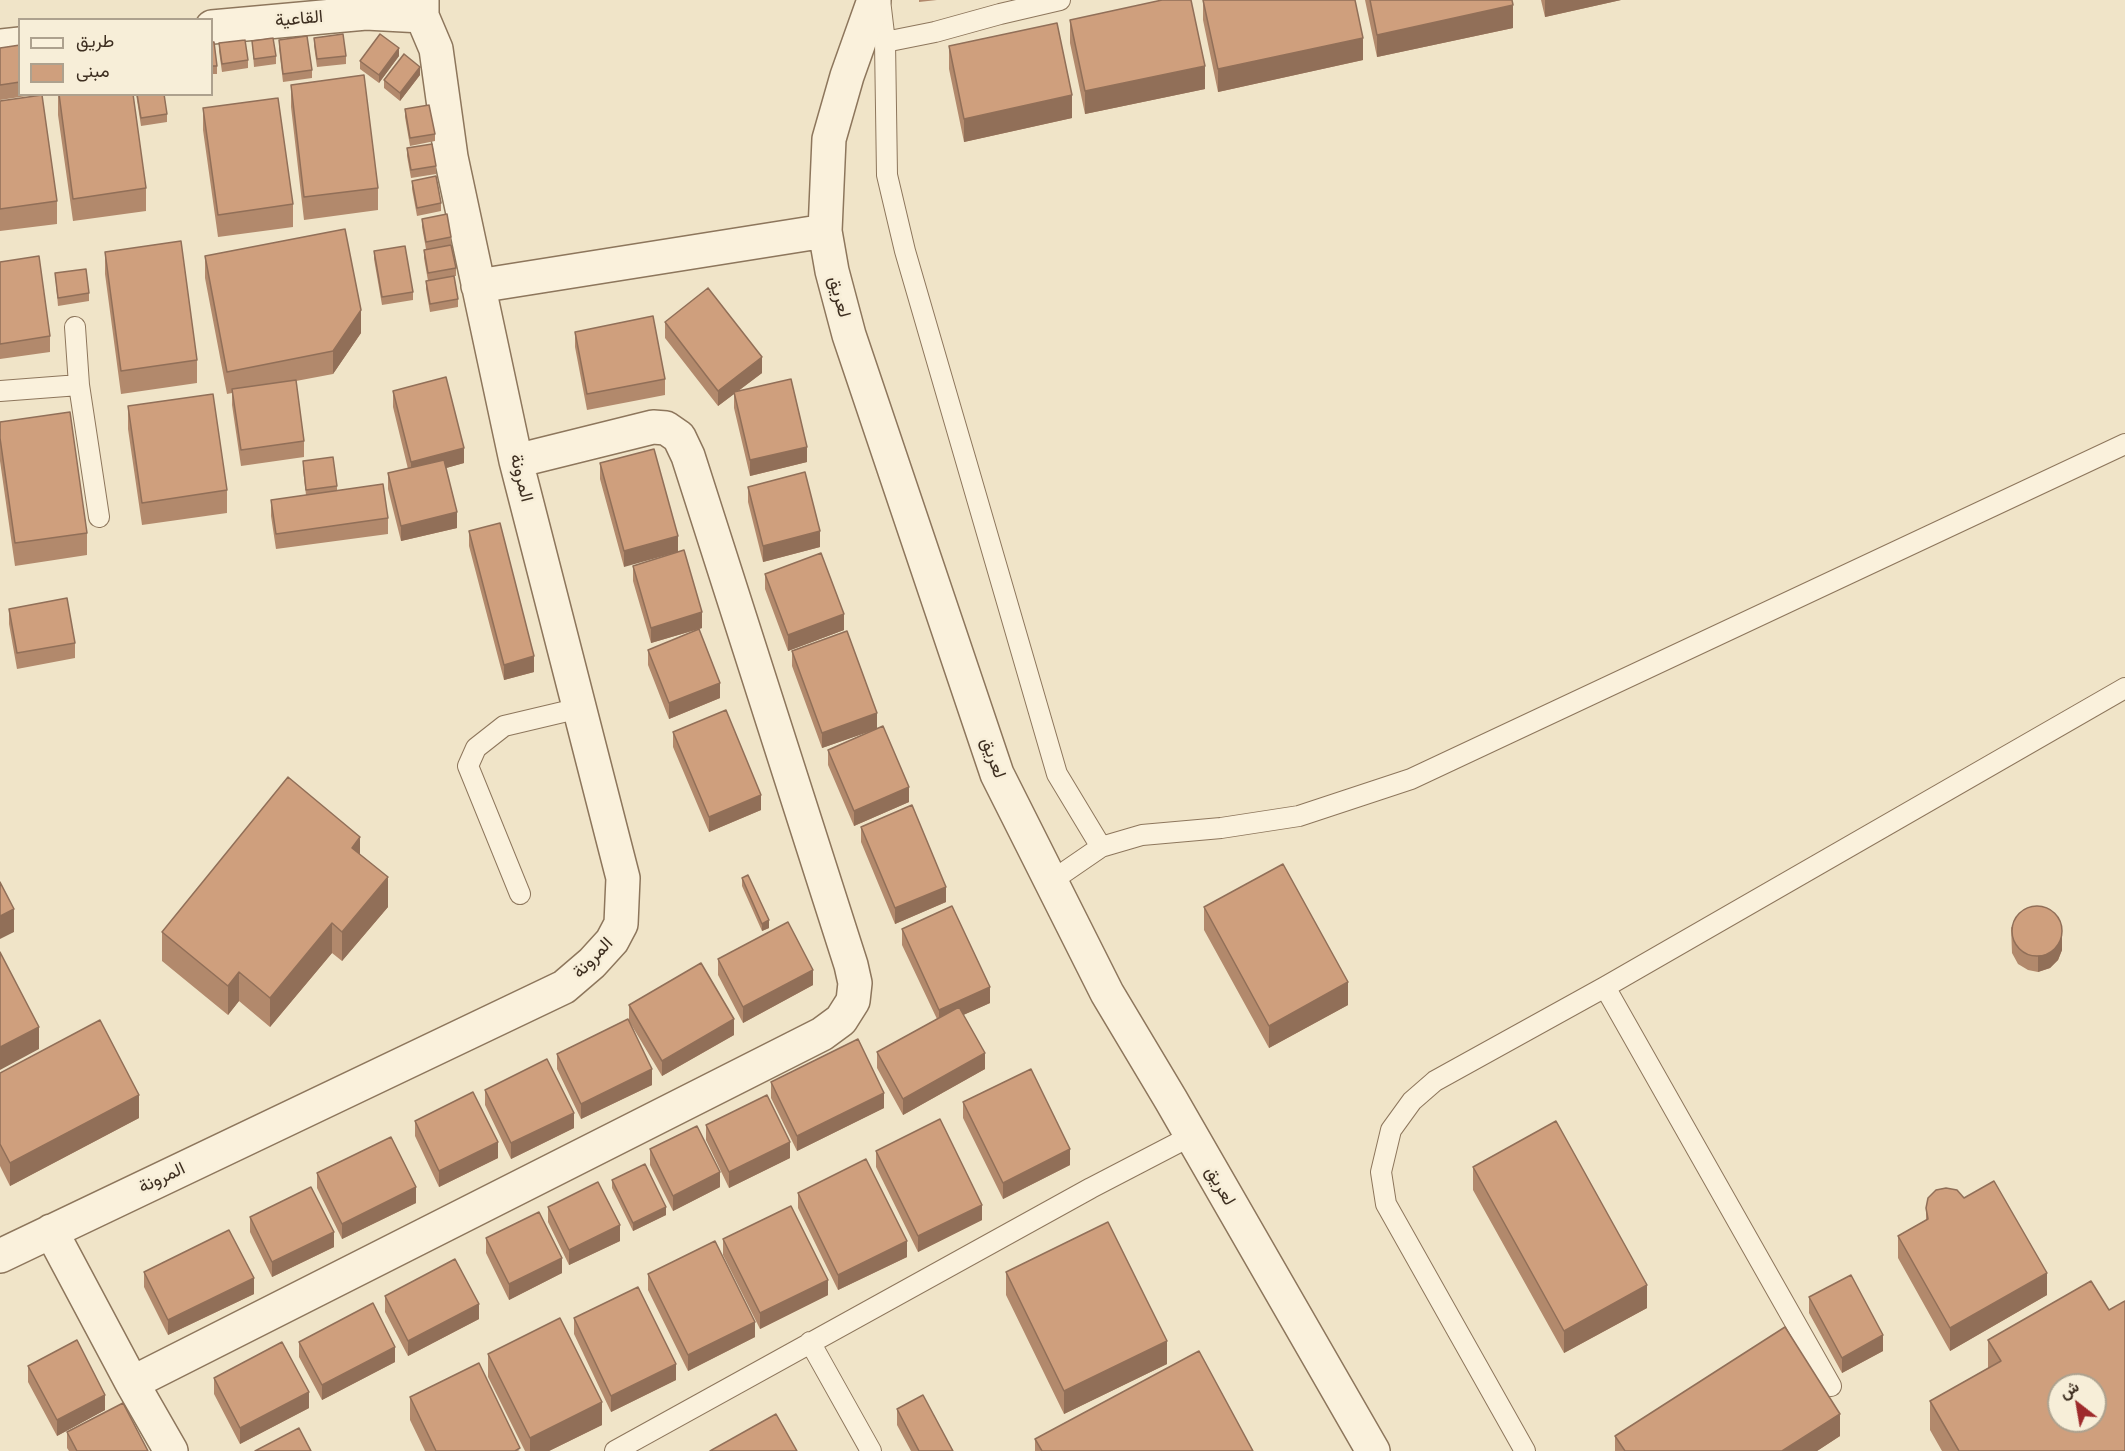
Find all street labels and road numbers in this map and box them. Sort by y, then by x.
street label: القاعية [274,6,324,32]
street label: لعريق [823,274,855,320]
street label: المرونة [505,452,537,504]
street label: لعريق [976,735,1010,781]
street label: المرونة [568,933,618,983]
street label: المرونة [135,1158,189,1198]
street label: لعريق [1200,1162,1240,1210]

